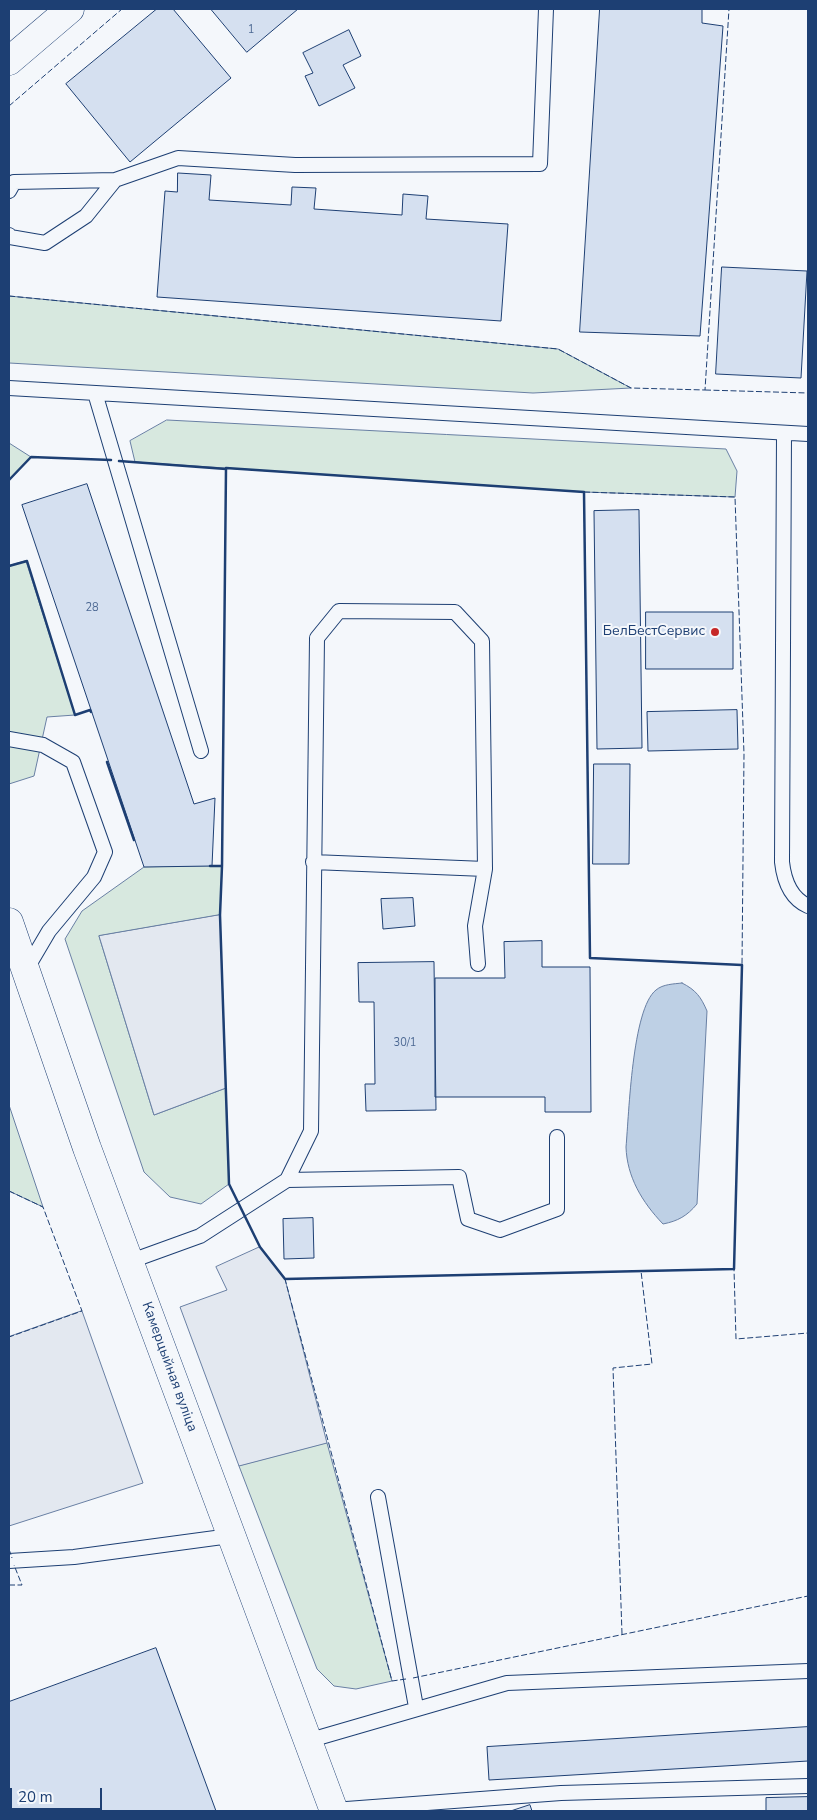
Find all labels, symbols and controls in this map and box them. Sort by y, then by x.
house number: 1 [248,23,254,37]
house number: 28 [85,601,99,615]
place label: БелБестСервис [603,624,705,640]
marker: БелБестСервис [709,626,721,638]
house number: 30/1 [394,1036,416,1050]
street label: Камерцыйная вуліца [138,1300,200,1434]
scale bar [12,1778,105,1810]
text: 20 m [18,1787,53,1807]

